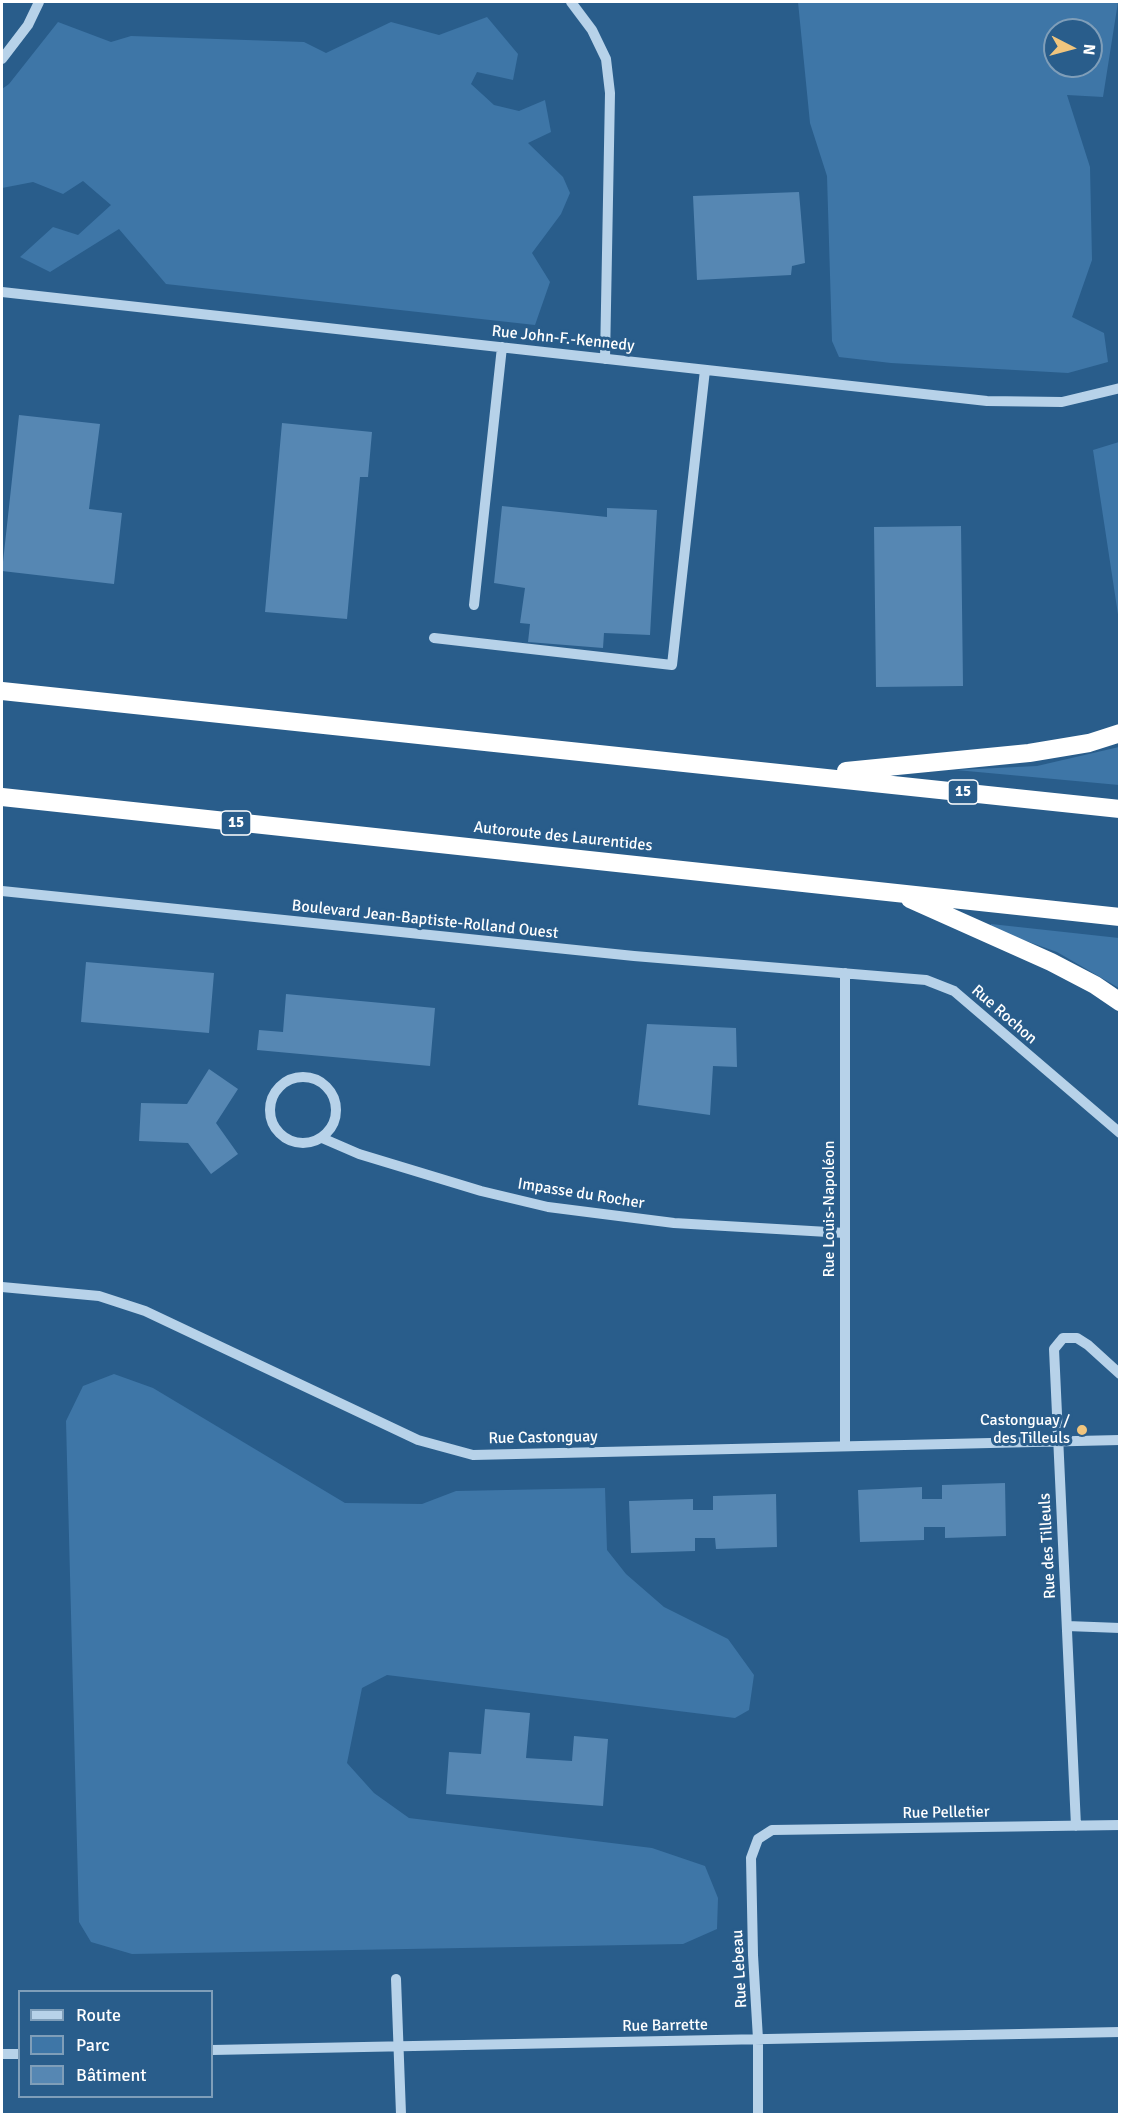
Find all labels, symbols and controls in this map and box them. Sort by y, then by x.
north arrow [1043,18,1103,78]
text: N [1078,43,1099,56]
street label: Rue John-F.-Kennedy [491,322,635,356]
road number: 15 [948,780,978,804]
road number: 15 [221,811,251,835]
street label: Autoroute des Laurentides [473,818,653,856]
street label: Boulevard Jean-Baptiste-Rolland Ouest [291,896,559,944]
street label: Rue Rochon [967,981,1041,1049]
street label: Rue Louis-Napoléon [820,1141,840,1277]
street label: Impasse du Rocher [516,1174,646,1214]
place label: Castonguay / des Tilleuls [980,1411,1070,1449]
marker: Castonguay / des Tilleuls [1075,1423,1089,1437]
street label: Rue Castonguay [488,1427,598,1449]
street label: Rue des Tilleuls [1036,1492,1060,1600]
street label: Rue Pelletier [902,1803,990,1823]
street label: Rue Lebeau [728,1929,752,2009]
legend [18,1990,213,2098]
text: Route [76,2004,121,2026]
street label: Rue Barrette [622,2016,708,2036]
text: Parc [76,2034,110,2056]
text: Bâtiment [76,2064,147,2086]

